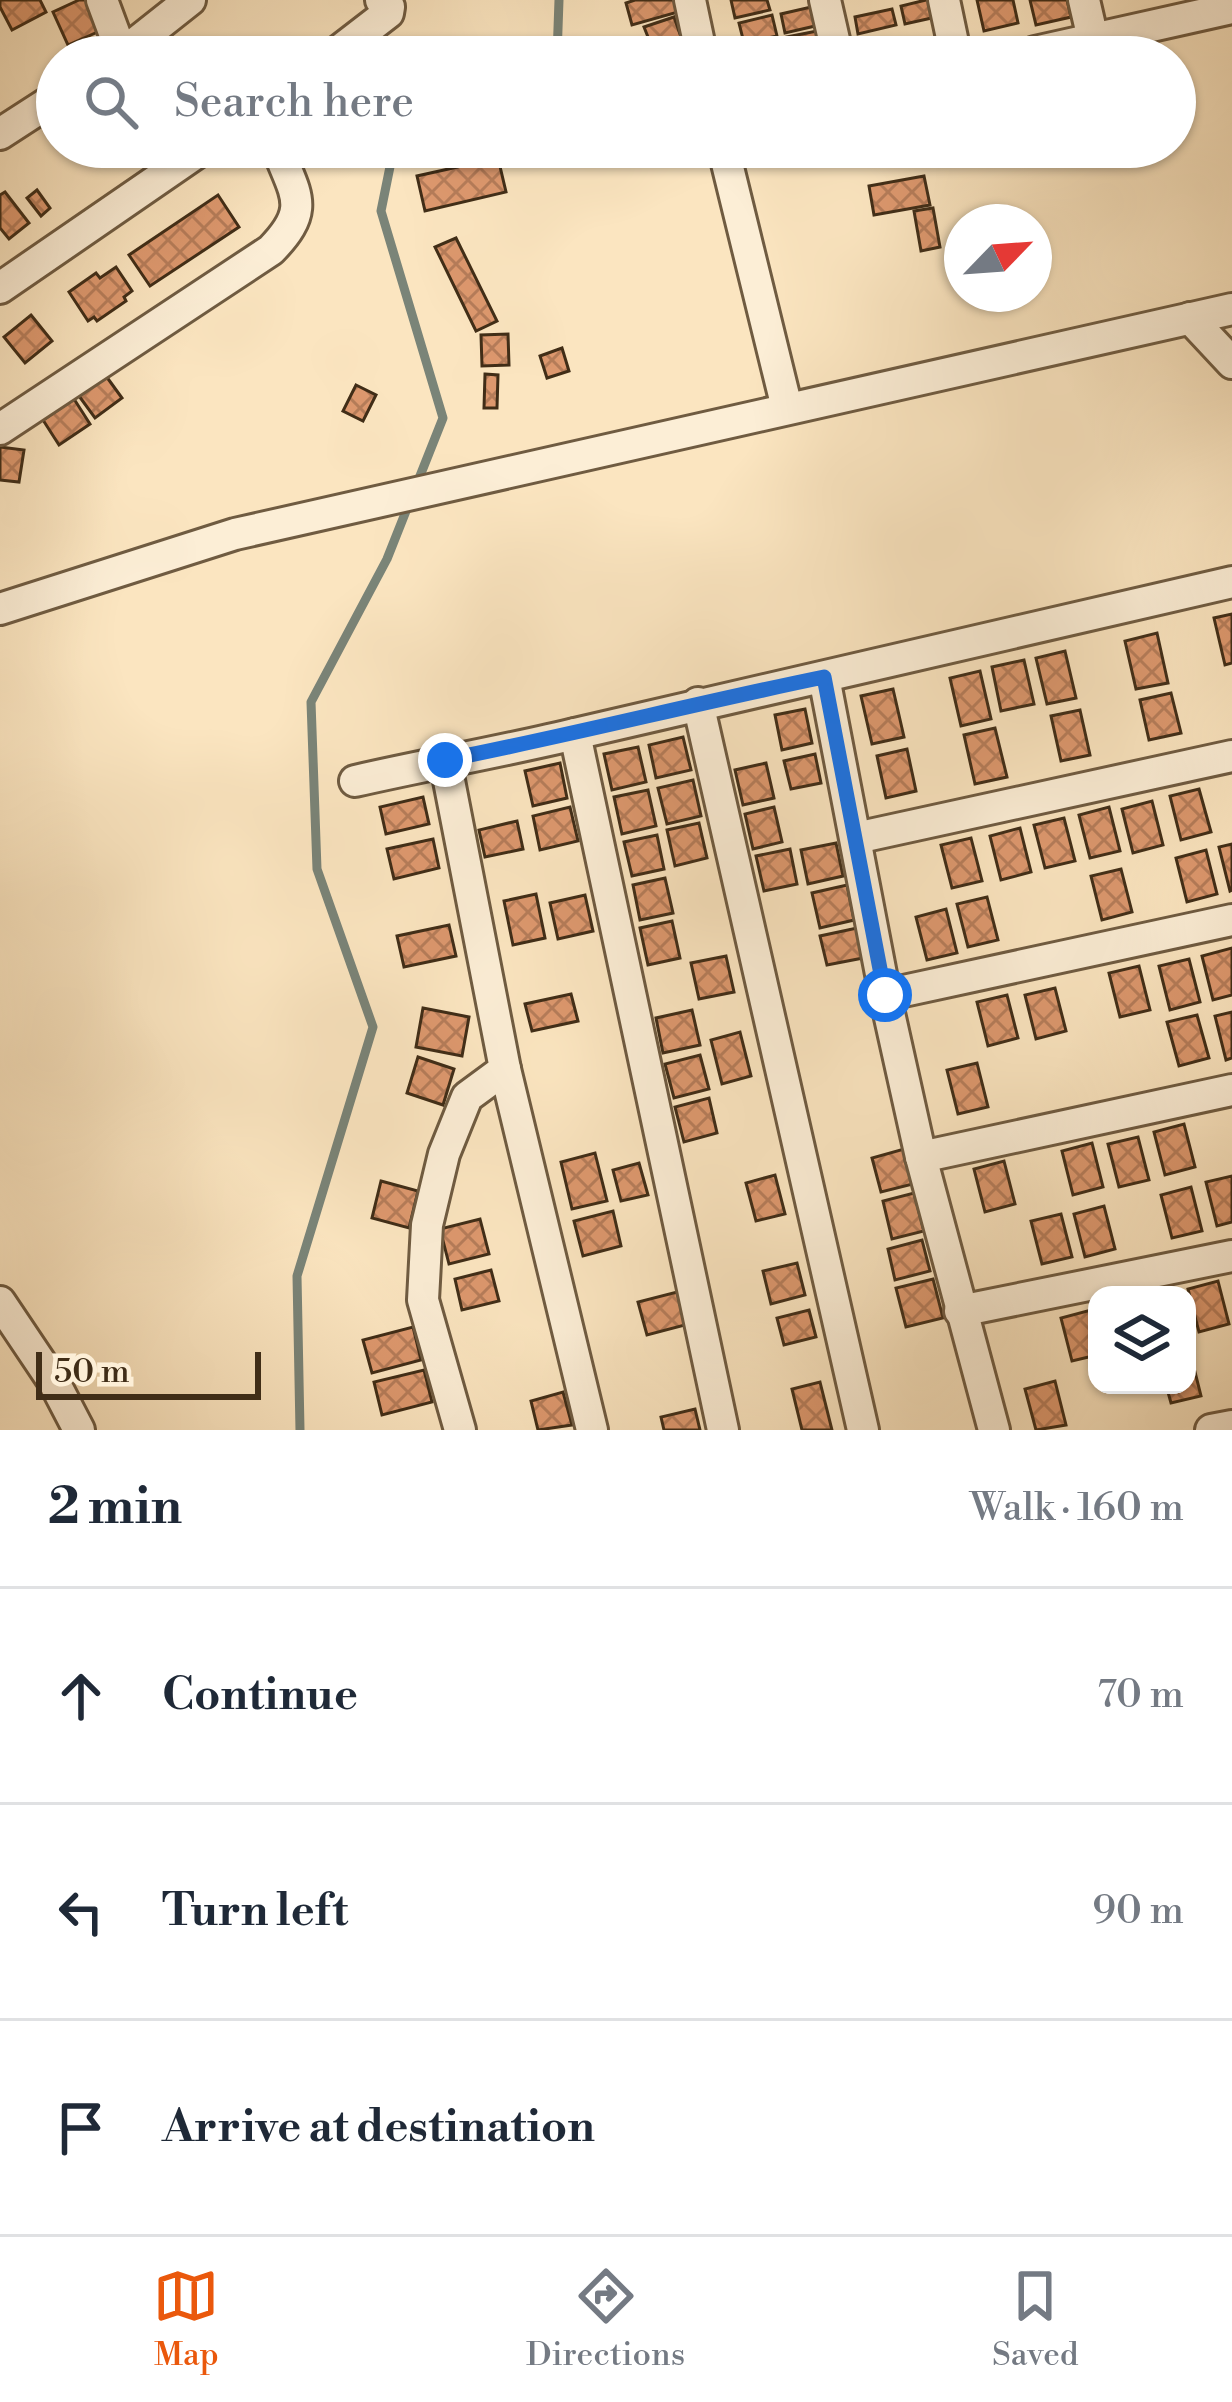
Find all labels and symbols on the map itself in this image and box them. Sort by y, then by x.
north arrow [944,204,1052,312]
route end [418,733,472,787]
route start [858,968,912,1022]
scale bar [36,1346,261,1399]

